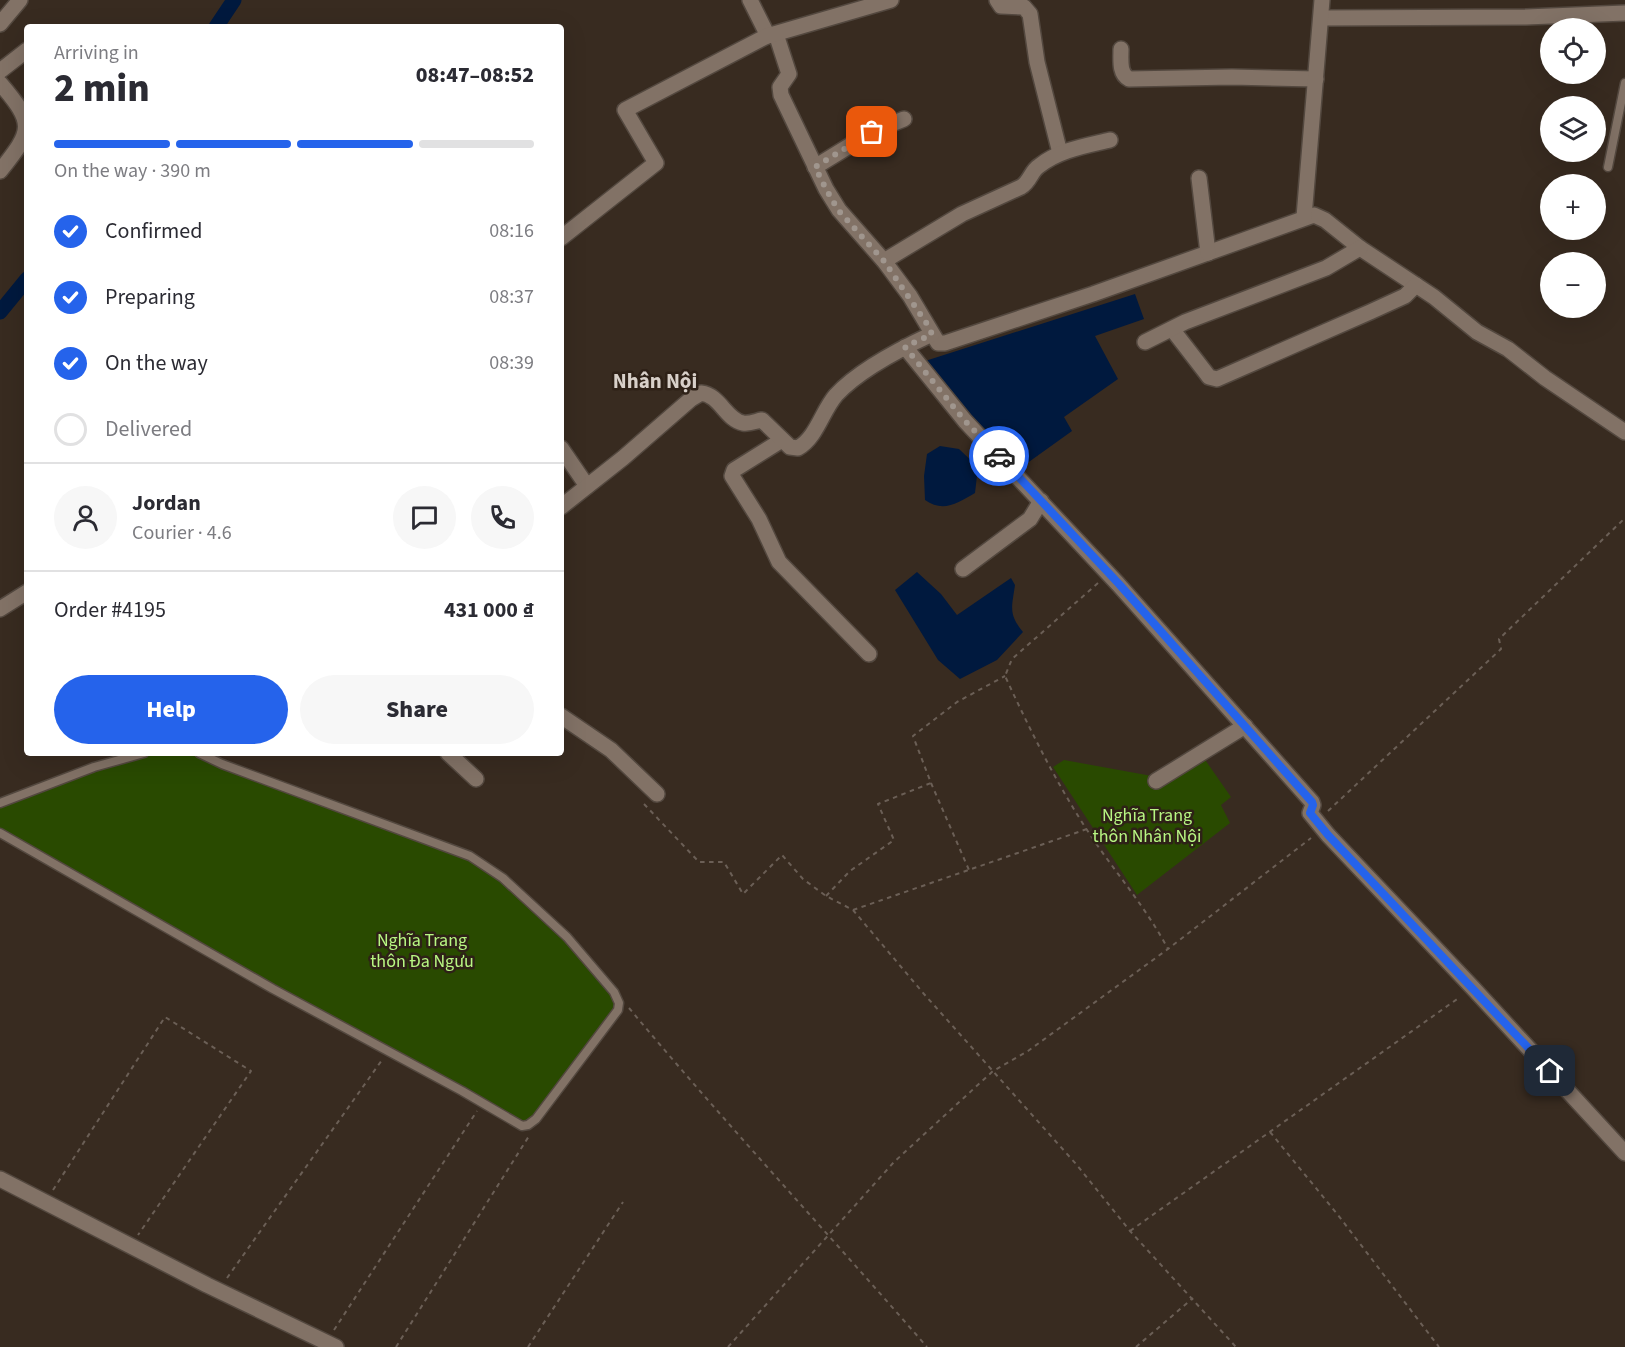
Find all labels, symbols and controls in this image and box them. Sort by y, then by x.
map controls [1540,18,1606,318]
button: locate [1540,18,1606,84]
text: Arriving in [54,39,139,67]
text: 08:47–08:52 [416,59,534,91]
text: 2 min [54,61,150,117]
button: layers [1540,96,1606,162]
pin [846,106,897,157]
icon: bag [855,115,888,148]
text: On the way · 390 m [54,157,211,185]
button: + [1540,174,1606,240]
icon: check [54,215,87,248]
text: Confirmed [105,215,202,247]
text: 08:16 [489,217,534,245]
button: − [1540,252,1606,318]
icon: check [54,281,87,314]
text: Preparing [105,281,195,313]
text: 08:37 [489,283,534,311]
icon: check [54,347,87,380]
text: On the way [105,347,208,379]
text: 08:39 [489,349,534,377]
district label: Nhân Nội [613,366,697,396]
text: Delivered [105,413,192,445]
courier [969,426,1029,486]
icon: car [983,440,1016,473]
button: person [54,486,117,549]
button: chat [393,486,456,549]
button: phone [471,486,534,549]
text: Jordan [132,487,201,519]
text: Courier · 4.6 [132,519,232,547]
text: Order #4195 [54,594,166,626]
text: 431 000 ₫ [444,594,534,626]
button: Help [54,675,288,744]
button: Share [300,675,534,744]
park label: Nghĩa Trang thôn Nhân Nội [1093,803,1201,849]
park label: Nghĩa Trang thôn Đa Ngưu [370,928,474,974]
pin [1524,1045,1575,1096]
icon: home [1533,1054,1566,1087]

